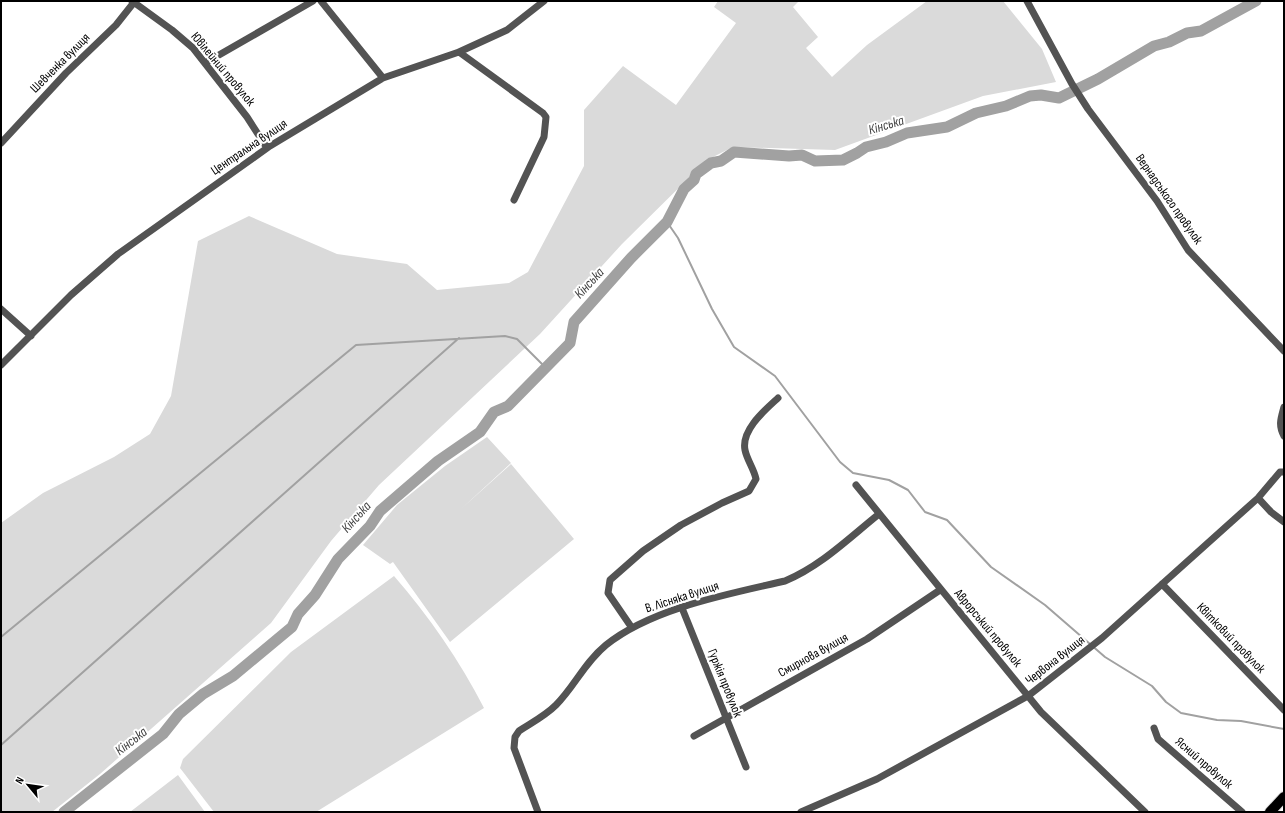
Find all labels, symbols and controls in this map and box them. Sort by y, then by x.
street label: Ювілейний провулок [187,29,259,109]
street label: Шевченка вулиця [27,30,93,96]
water label: Кінська [866,112,906,138]
street label: Центральна вулиця [208,116,290,178]
street label: Вернадського провулок [1132,151,1206,247]
water label: Кінська [570,264,608,302]
water label: Кінська [338,498,375,536]
street label: В. Лісняка вулиця [643,578,721,616]
street label: Аврорський провулок [950,585,1025,670]
street label: Квітковий провулок [1193,599,1269,677]
street label: Смирнова вулиця [775,629,851,681]
street label: Червона вулиця [1022,632,1088,688]
street label: Гуржія провулок [704,646,746,720]
water label: Кінська [112,723,151,759]
street label: Ясний провулок [1172,734,1236,792]
north arrow [8,765,48,805]
text: N [13,775,27,786]

